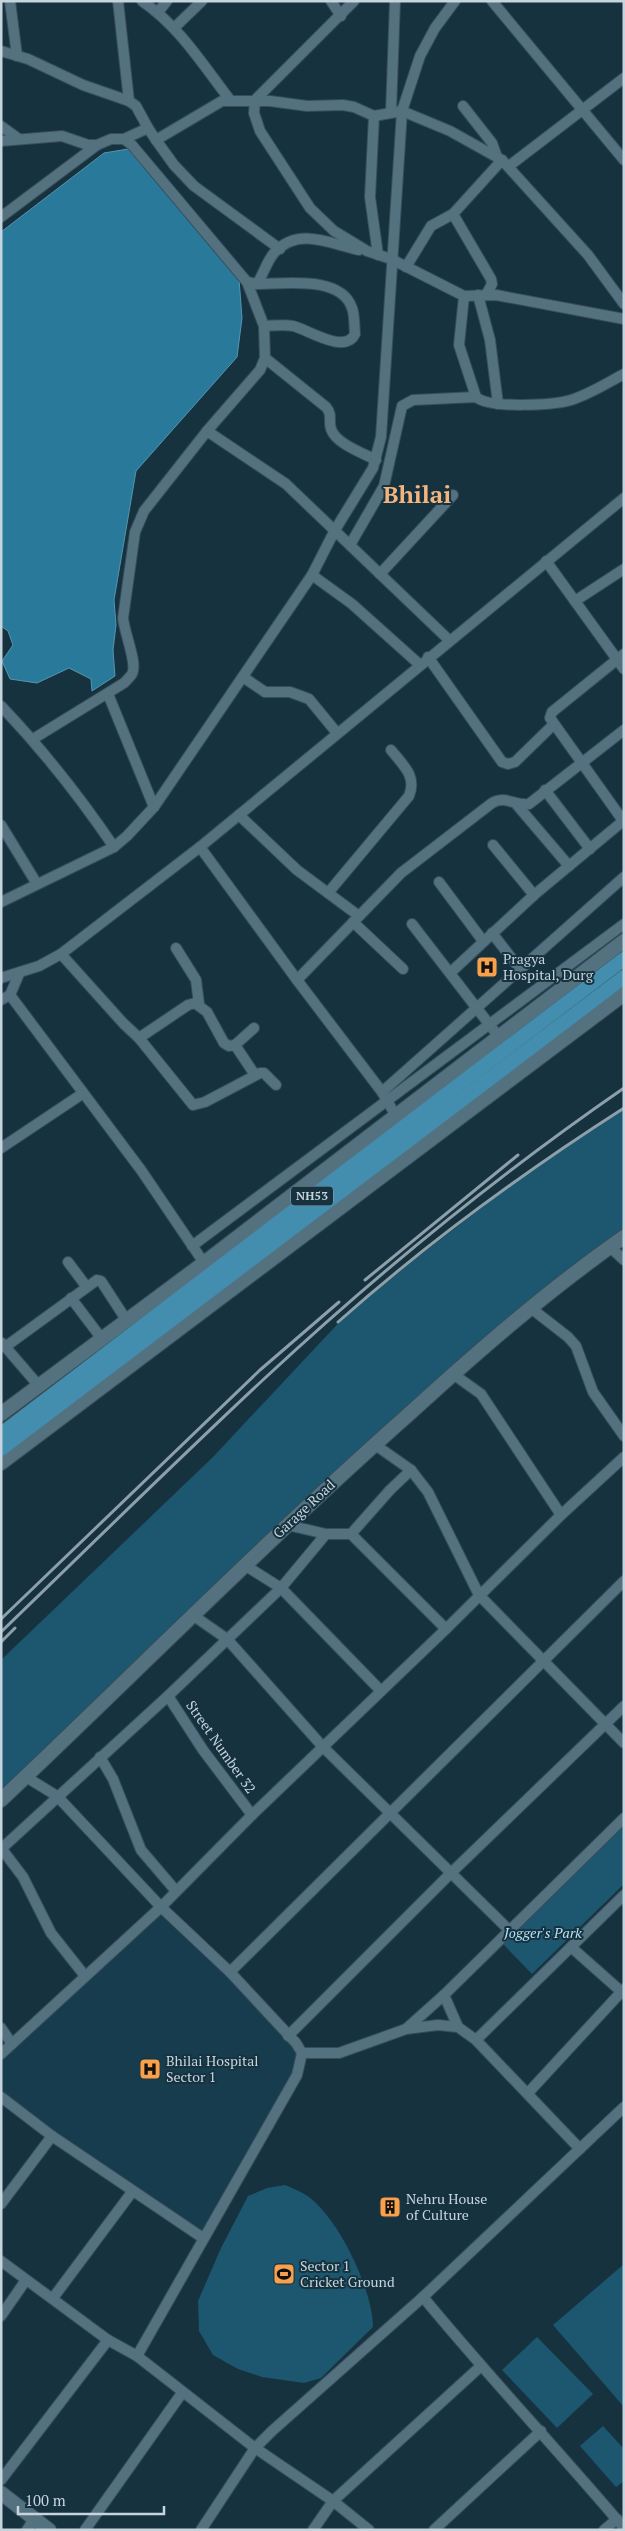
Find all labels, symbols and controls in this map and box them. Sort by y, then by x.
district label: Bhilai [383,478,451,510]
place label: Pragya Hospital, Durg [503,949,594,984]
hospital icon: Pragya Hospital, Durg [475,955,499,979]
road number: NH53 [291,1186,333,1206]
street label: Garage Road [269,1475,339,1542]
street label: Street Number 32 [182,1696,261,1797]
park label: Jogger's Park [503,1923,582,1942]
place label: Bhilai Hospital Sector 1 [166,2051,259,2086]
hospital icon: Bhilai Hospital Sector 1 [138,2057,162,2081]
place label: Nehru House of Culture [406,2189,487,2224]
building icon: Nehru House of Culture [378,2195,402,2219]
place label: Sector 1 Cricket Ground [300,2256,395,2291]
sports icon: Sector 1 Cricket Ground [272,2262,296,2286]
scale bar [18,2484,164,2516]
text: 100 m [25,2490,66,2510]

